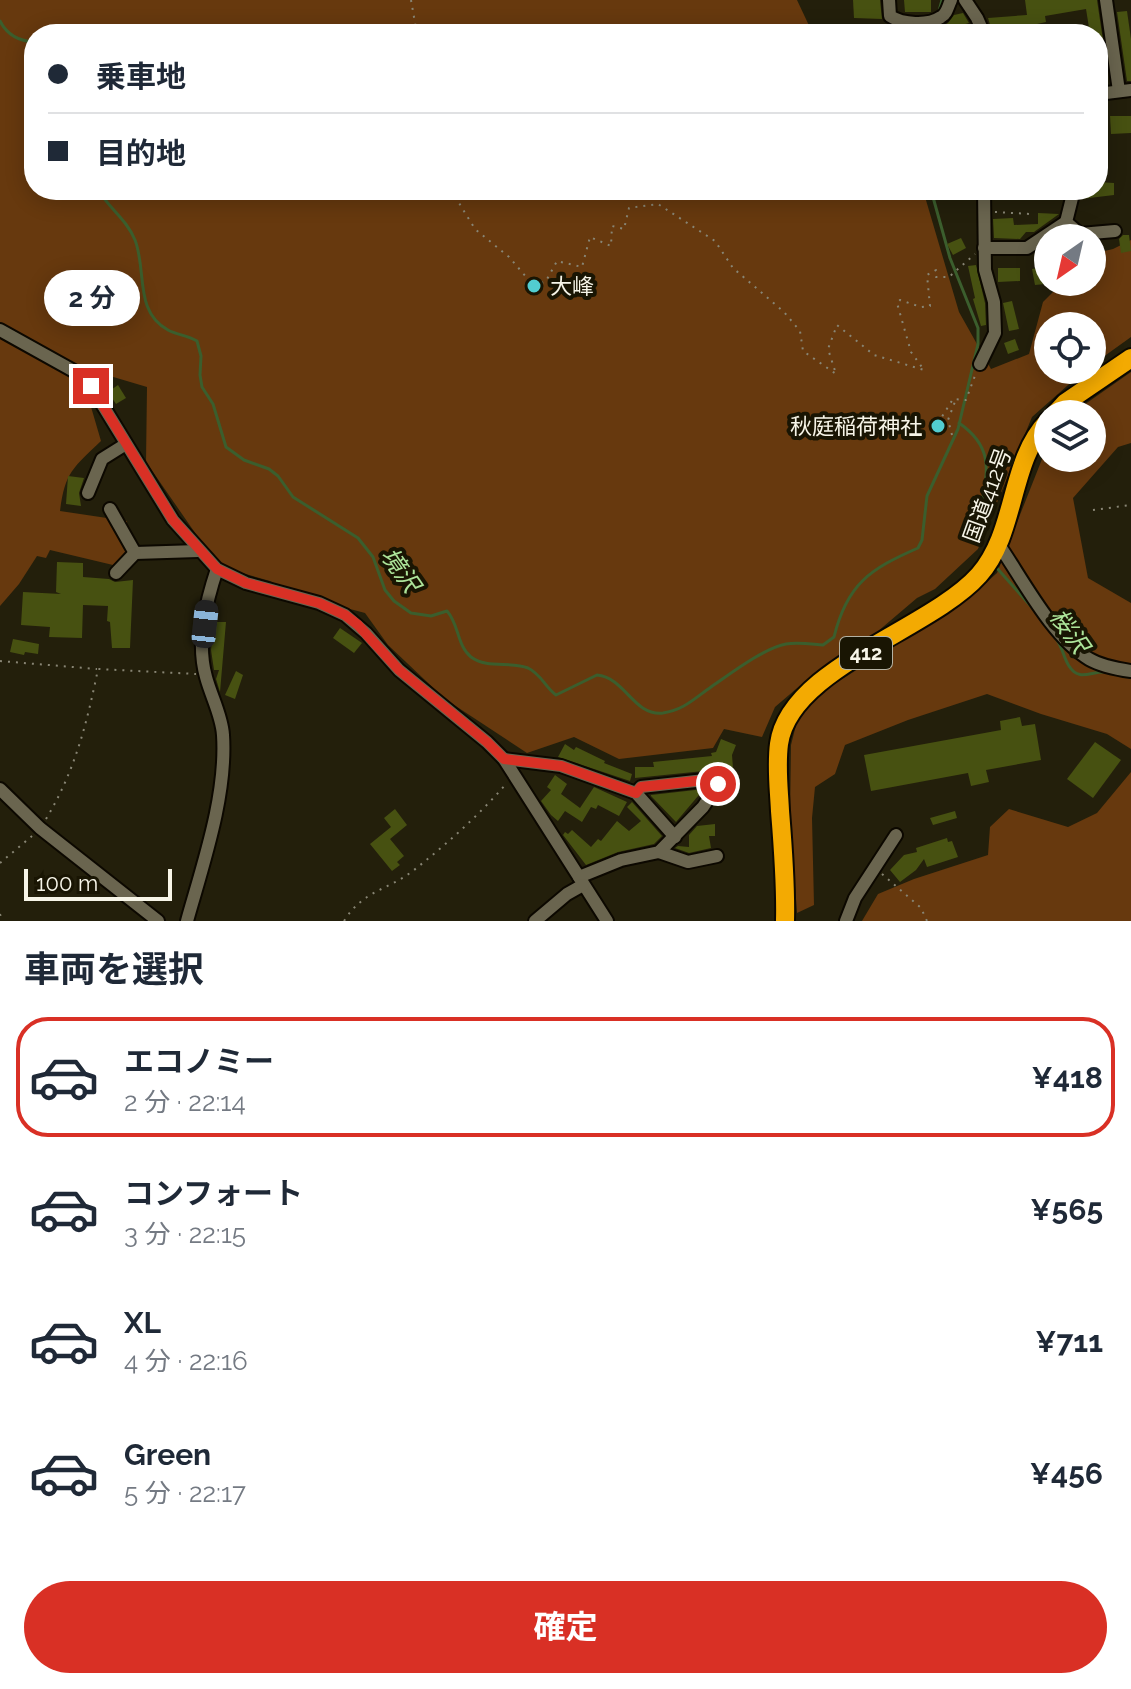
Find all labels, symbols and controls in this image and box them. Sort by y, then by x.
text: 乗車地 [96,59,186,94]
text: 目的地 [96,136,186,171]
north arrow [1034,224,1106,296]
map controls [1034,224,1106,472]
callout: 2 分 [43,270,139,326]
place label: 大峰 [550,273,594,299]
marker: 大峰 [525,277,543,295]
text: 2 分 [69,283,115,313]
button: locate [1034,312,1106,384]
route end [73,368,109,404]
button: layers [1034,400,1106,472]
place label: 秋庭稲荷神社 [790,413,922,439]
marker: 秋庭稲荷神社 [929,417,947,435]
street label: 国道412号 [958,444,1016,546]
water label: 境沢 [375,542,428,600]
car [191,599,219,649]
water label: 桜沢 [1044,603,1097,661]
road number: 412 [840,637,892,669]
route start [700,766,736,802]
scale bar [24,865,172,901]
text: 100 m [36,870,98,896]
text: 車両を選択 [24,948,204,990]
icon: car [28,1041,100,1113]
text: エコノミー [124,1044,274,1079]
text: ¥418 [1032,1060,1103,1095]
text: 2 分 · 22:14 [124,1087,246,1117]
icon: car [28,1173,100,1245]
text: コンフォート [124,1176,303,1211]
text: ¥565 [1030,1192,1103,1227]
text: 3 分 · 22:15 [124,1219,246,1249]
icon: car [28,1305,100,1377]
text: XL [124,1305,161,1340]
text: ¥711 [1035,1324,1103,1359]
text: 4 分 · 22:16 [124,1346,248,1376]
icon: car [28,1437,100,1509]
text: Green [124,1437,211,1472]
text: ¥456 [1030,1456,1103,1491]
text: 5 分 · 22:17 [124,1478,246,1508]
button: 確定 [24,1581,1107,1673]

